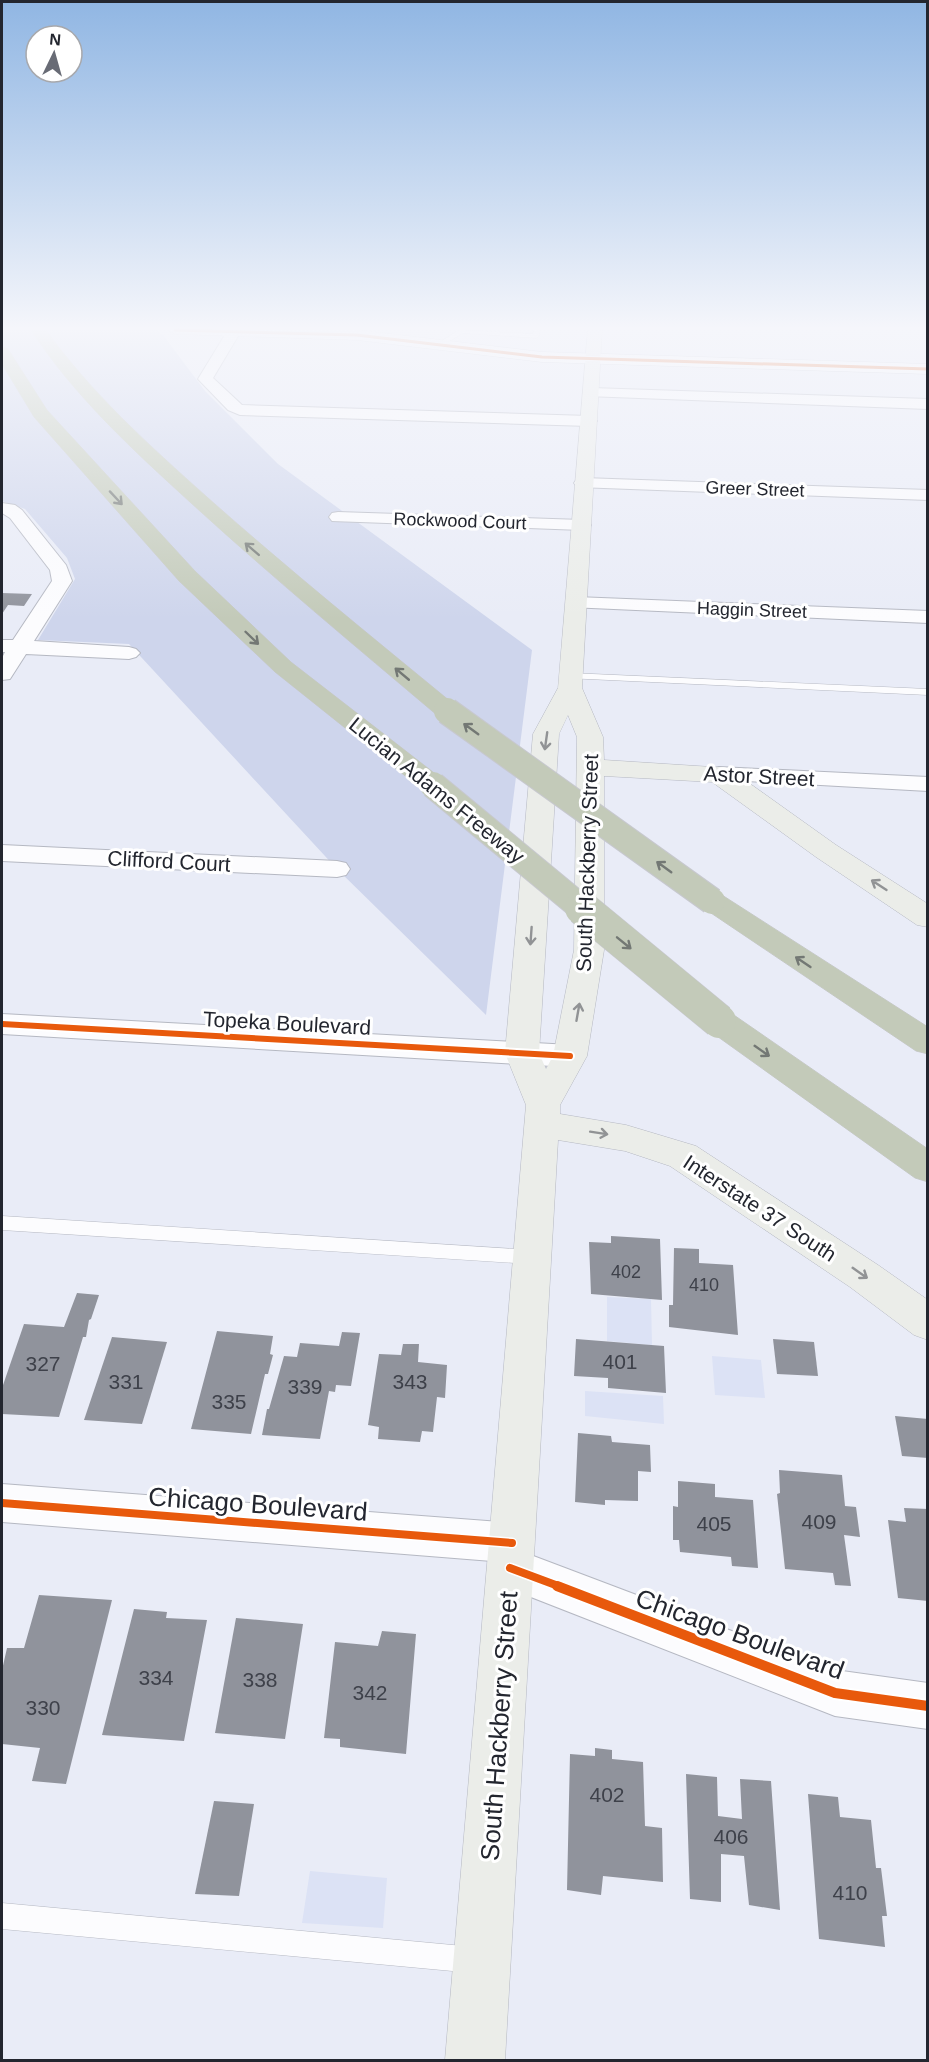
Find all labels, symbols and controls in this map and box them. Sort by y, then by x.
north arrow [24,24,84,84]
text: N [49,31,62,49]
street label: Greer Street [705,477,805,501]
one-way arrow [109,491,123,506]
street label: Rockwood Court [393,509,527,533]
one-way arrow [245,542,260,556]
street label: Haggin Street [697,598,807,622]
one-way arrow [244,631,259,645]
one-way arrow [395,667,410,681]
street label: Lucian Adams Freeway [345,712,529,868]
one-way arrow [464,723,480,735]
one-way arrow [541,731,552,751]
street label: South Hackberry Street [572,753,602,972]
street label: Astor Street [703,762,815,790]
street label: Clifford Court [107,846,231,876]
one-way arrow [657,861,673,873]
one-way arrow [871,879,888,891]
one-way arrow [525,925,536,945]
one-way arrow [616,936,632,949]
one-way arrow [796,956,812,968]
one-way arrow [573,1003,584,1023]
street label: Topeka Boulevard [202,1007,372,1039]
one-way arrow [753,1045,770,1057]
one-way arrow [589,1128,608,1139]
street label: Interstate 37 South [679,1150,841,1266]
house number: 402 [611,1262,641,1282]
one-way arrow [852,1267,868,1279]
house number: 410 [689,1275,719,1295]
house number: 401 [602,1350,638,1373]
house number: 327 [25,1352,61,1375]
house number: 331 [108,1370,144,1393]
house number: 343 [392,1370,428,1393]
house number: 339 [287,1375,323,1398]
house number: 335 [211,1390,247,1413]
street label: Chicago Boulevard [147,1481,369,1527]
house number: 409 [801,1510,837,1533]
house number: 405 [696,1512,732,1535]
street label: Chicago Boulevard [632,1582,848,1686]
street label: South Hackberry Street [475,1589,523,1862]
house number: 334 [138,1666,174,1689]
house number: 338 [242,1668,278,1691]
house number: 342 [352,1681,388,1704]
house number: 330 [25,1696,61,1719]
house number: 402 [589,1783,625,1806]
house number: 406 [713,1825,749,1848]
house number: 410 [832,1881,868,1904]

